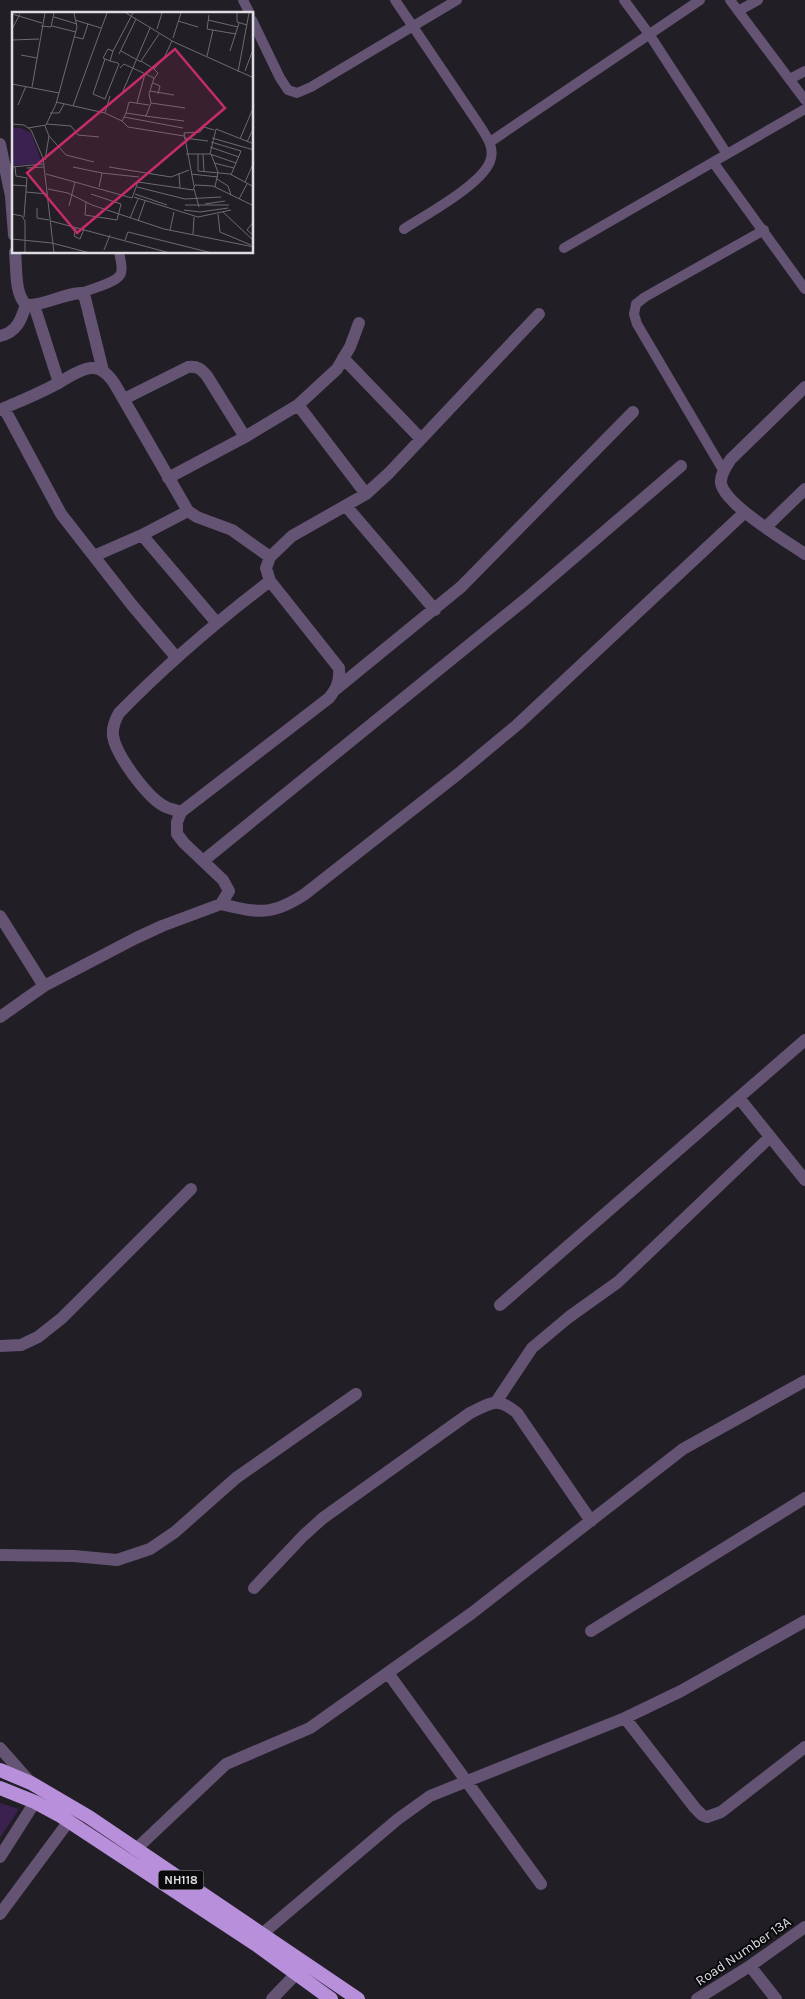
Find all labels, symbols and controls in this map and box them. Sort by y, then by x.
inset map [12,12,254,254]
road number: NH118 [158,1870,204,1890]
street label: Road Number 13A [692,1913,794,1990]

